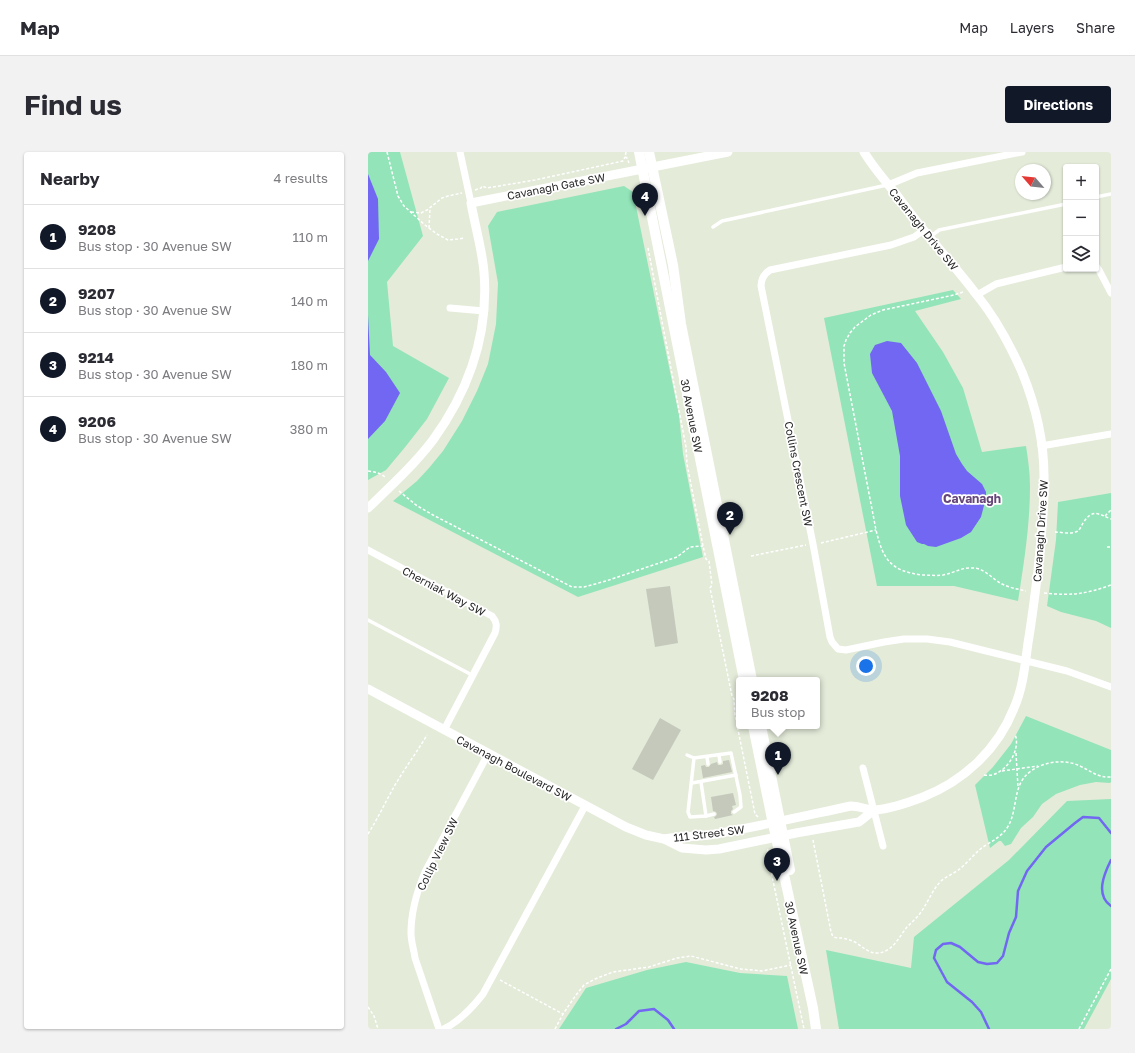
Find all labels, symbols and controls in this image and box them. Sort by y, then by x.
text: Map [20,16,60,39]
text: Map [959,19,988,36]
text: Layers [1010,19,1054,36]
text: Share [1076,19,1115,36]
button: Directions [1005,86,1111,123]
text: Find us [24,88,122,121]
north arrow [1015,164,1051,200]
map controls [1063,164,1099,272]
button: + [1063,164,1099,200]
text: Nearby [40,168,100,189]
text: 4 results [274,170,328,186]
street label: Cavanagh Gate SW [506,170,607,202]
pin: 4 [632,183,658,216]
street label: Cavanagh Drive SW [887,185,962,273]
button: − [1063,200,1099,236]
text: 9208 [78,220,116,238]
text: 1 [50,229,56,245]
text: 110 m [293,229,328,245]
button: layers [1063,236,1099,272]
text: Bus stop · 30 Avenue SW [78,238,232,254]
text: 9207 [78,284,115,302]
text: 2 [49,293,57,309]
text: 140 m [291,293,328,309]
text: Bus stop · 30 Avenue SW [78,302,232,318]
text: 9214 [78,348,114,366]
text: 3 [49,357,57,373]
text: 180 m [291,357,328,373]
text: Bus stop · 30 Avenue SW [78,366,232,382]
street label: 30 Avenue SW [678,378,706,455]
text: 9206 [78,412,116,430]
street label: Collins Crescent SW [782,420,816,528]
text: 4 [49,421,57,437]
text: 380 m [290,421,328,437]
text: Bus stop · 30 Avenue SW [78,430,232,446]
street label: Cavanagh Drive SW [1030,479,1050,582]
district label: Cavanagh [943,491,1001,506]
pin: 2 [717,502,743,535]
street label: Cherniak Way SW [400,564,488,619]
your location [856,656,876,676]
popup [736,677,820,729]
text: 9208 [751,686,789,704]
text: Bus stop [751,704,805,720]
street label: Cavanagh Boulevard SW [454,732,574,804]
pin: 1 [765,742,791,775]
street label: Collip View SW [414,815,460,892]
street label: 111 Street SW [673,822,746,844]
pin: 3 [764,848,790,881]
street label: 30 Avenue SW [783,900,811,976]

